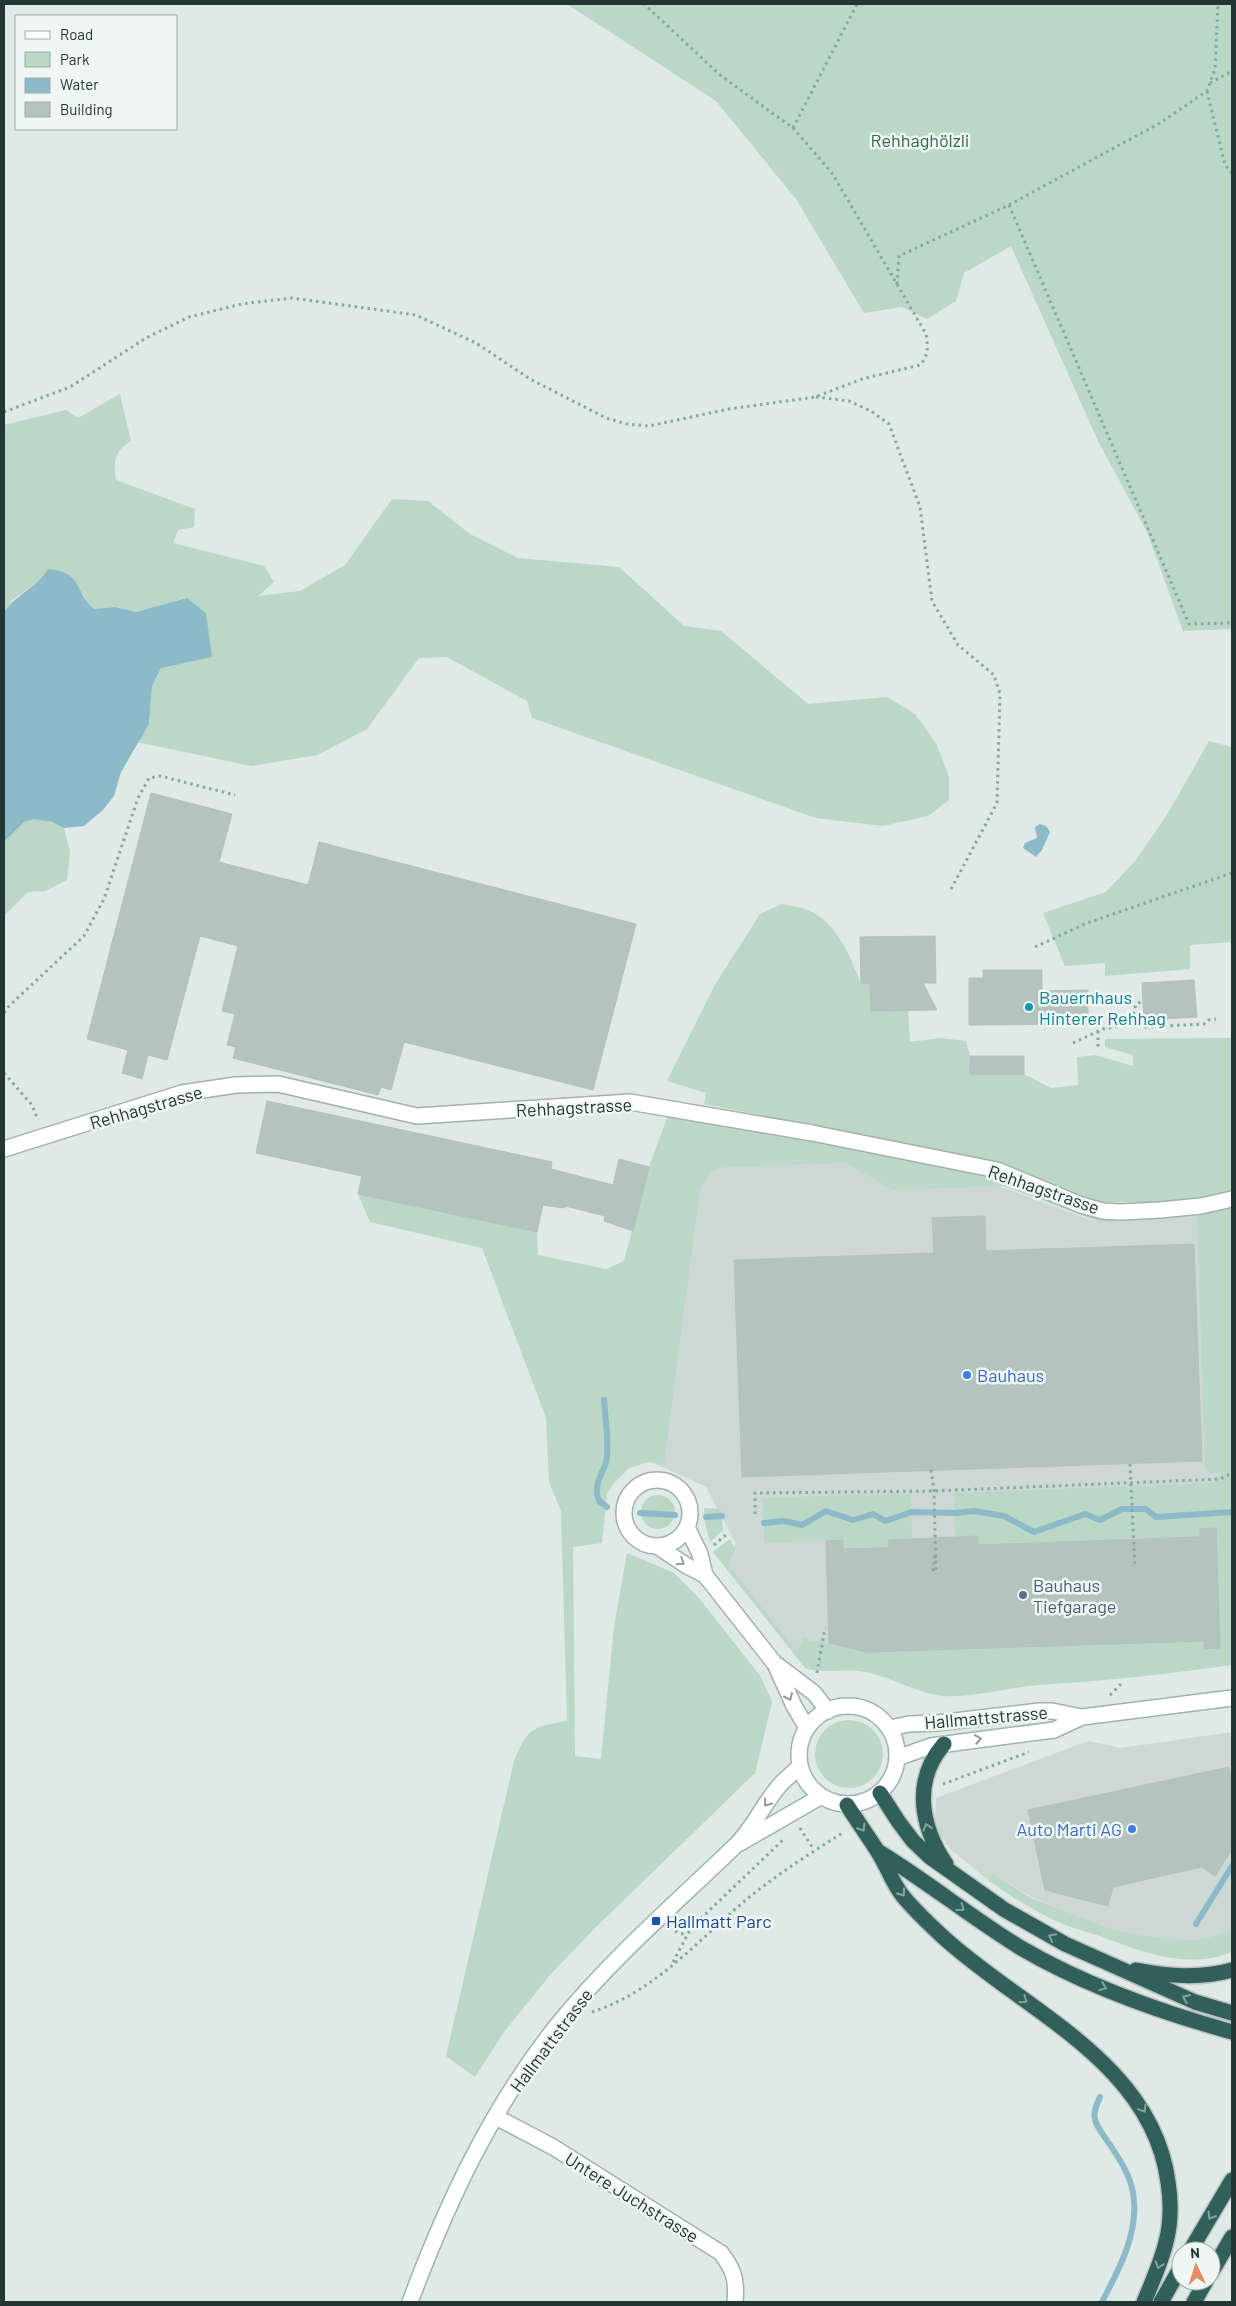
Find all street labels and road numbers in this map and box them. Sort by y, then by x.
street label: Rehhagstrasse [87,1080,205,1134]
street label: Rehhagstrasse [515,1093,633,1121]
street label: Rehhagstrasse [985,1160,1103,1218]
street label: Hallmattstrasse [923,1701,1049,1733]
street label: Hallmattstrasse [505,1984,597,2096]
street label: Untere Juchstrasse [561,2147,703,2247]

